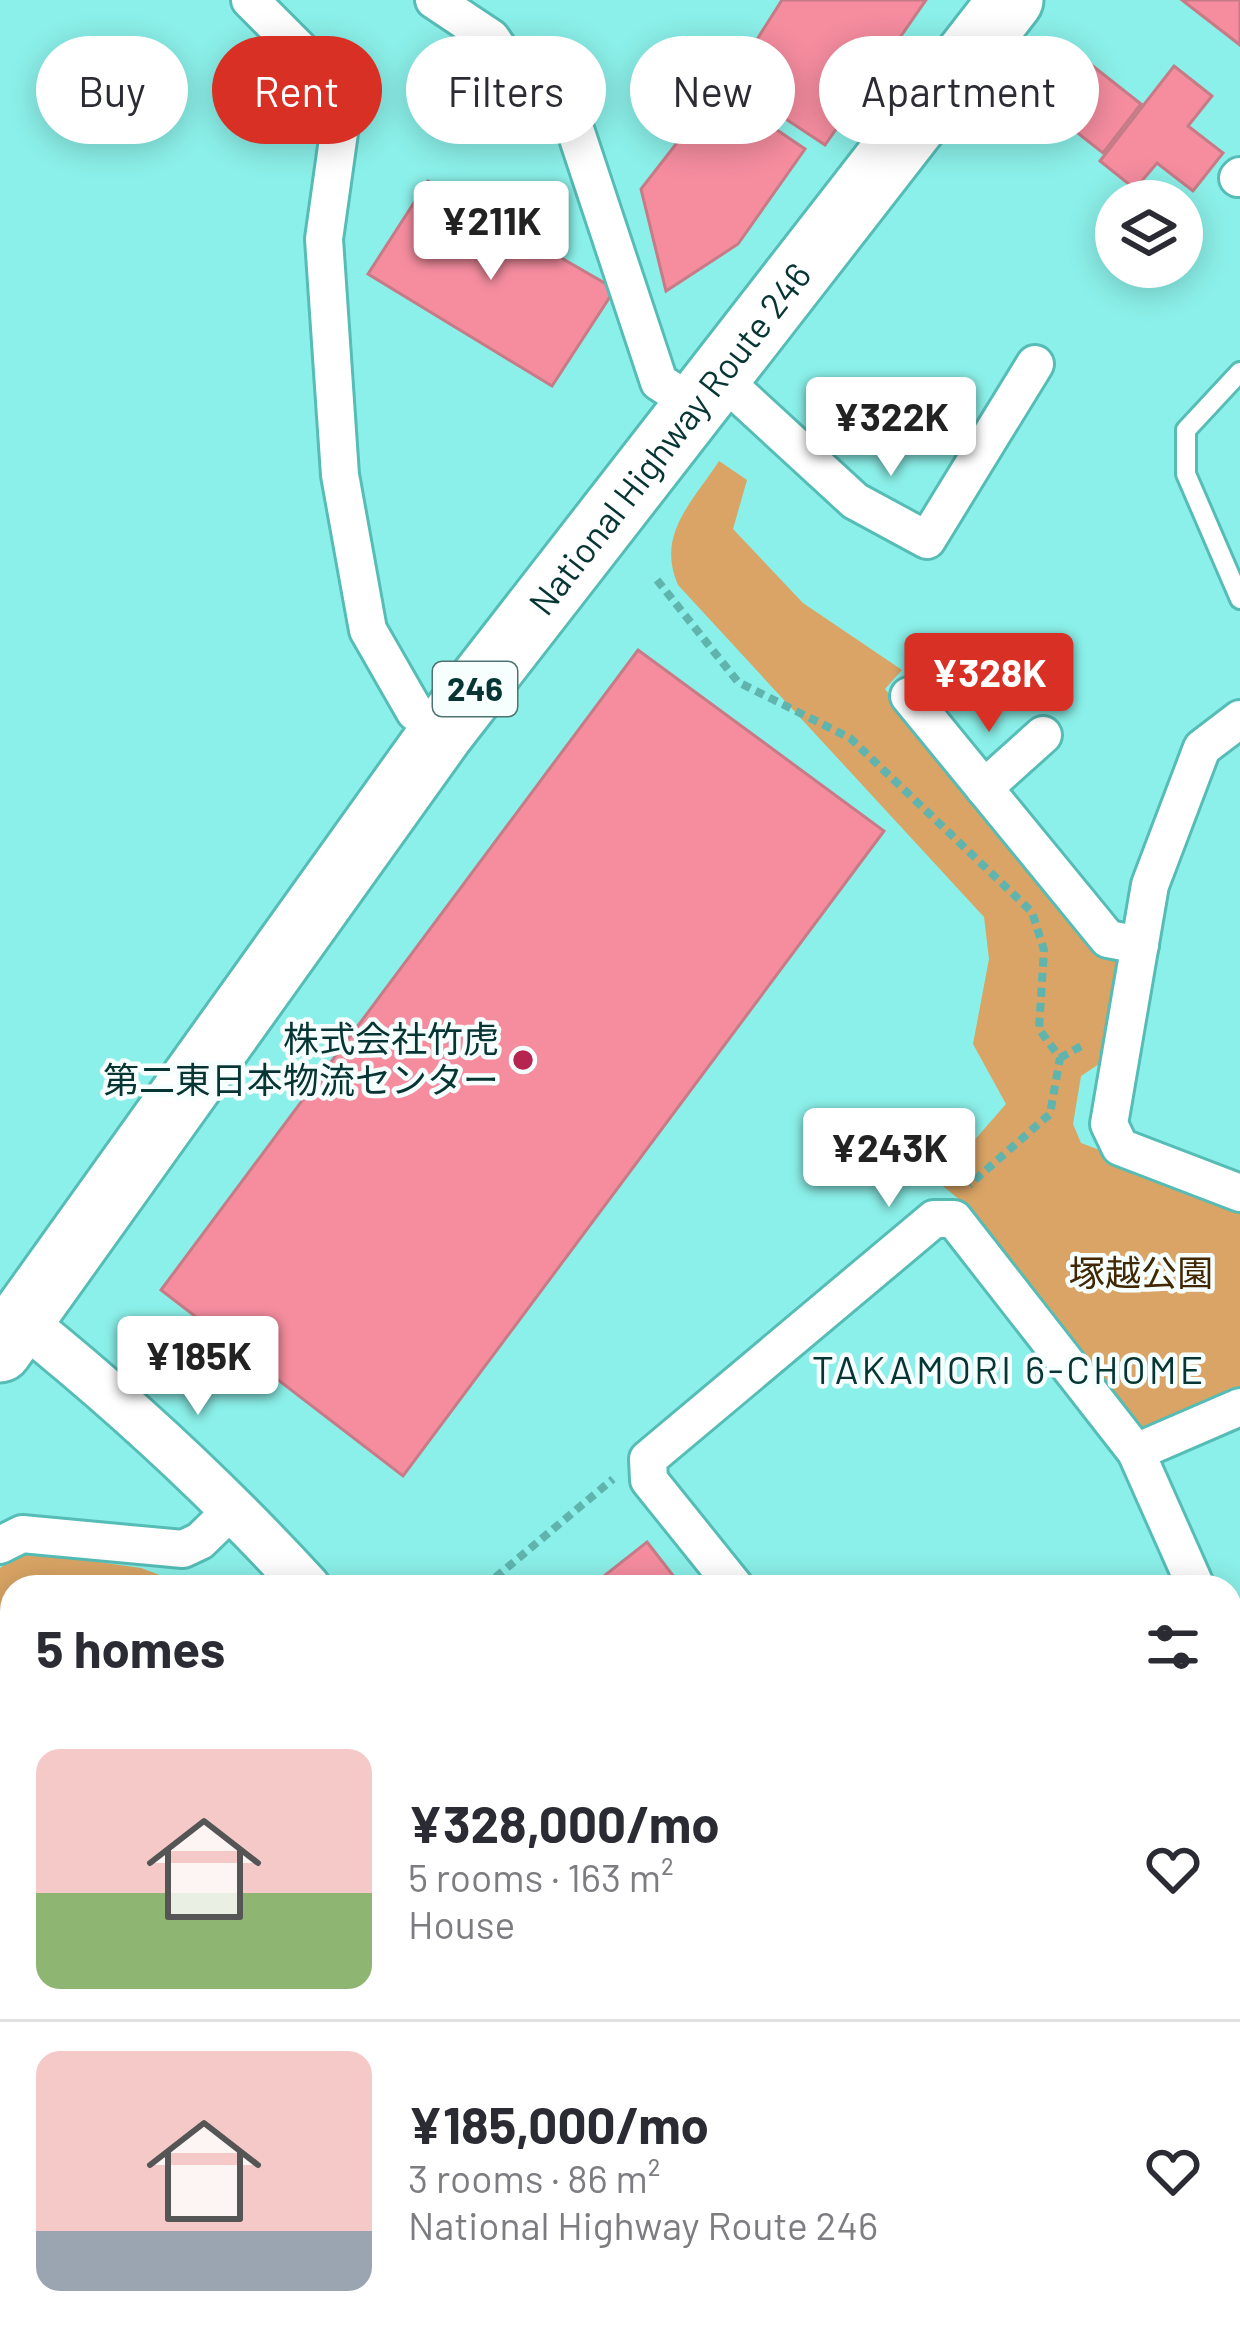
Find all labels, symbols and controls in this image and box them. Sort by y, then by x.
chip: Buy [36,36,188,144]
chip: Rent [212,36,382,144]
chip: Filters [406,36,606,144]
chip: New [630,36,795,144]
chip: Apartment [819,36,1099,144]
map controls [1095,180,1203,288]
button: layers [1095,180,1203,288]
pin: ¥211K [407,181,575,283]
text: ¥211K [441,196,541,243]
street label: National Highway Route 246 [518,253,819,623]
pin: ¥322K [807,377,975,479]
text: ¥322K [833,392,949,439]
pin: ¥328K [905,633,1073,735]
text: ¥328K [931,648,1047,695]
road number: 246 [433,662,517,716]
place label: 株式会社竹虎 第二東日本物流センター [103,1016,499,1100]
marker: 株式会社竹虎 第二東日本物流センター [510,1047,536,1073]
pin: ¥243K [805,1108,973,1210]
text: ¥243K [830,1123,948,1170]
park label: 塚越公園 [1069,1250,1213,1293]
pin: ¥185K [114,1316,282,1418]
text: ¥185K [144,1331,252,1378]
district label: TAKAMORI 6-CHOME [812,1345,1206,1392]
icon: filters [1140,1614,1206,1680]
text: 5 homes [36,1617,225,1678]
text: ¥328,000/mo [408,1792,720,1853]
icon: home [132,1797,276,1941]
icon: heart [1140,1836,1206,1902]
text: 5 rooms · 163 m² [408,1853,674,1900]
text: House [408,1900,515,1947]
text: ¥185,000/mo [408,2093,709,2154]
icon: home [132,2099,276,2243]
icon: heart [1140,2138,1206,2204]
text: 3 rooms · 86 m² [408,2154,660,2201]
text: National Highway Route 246 [408,2201,878,2248]

